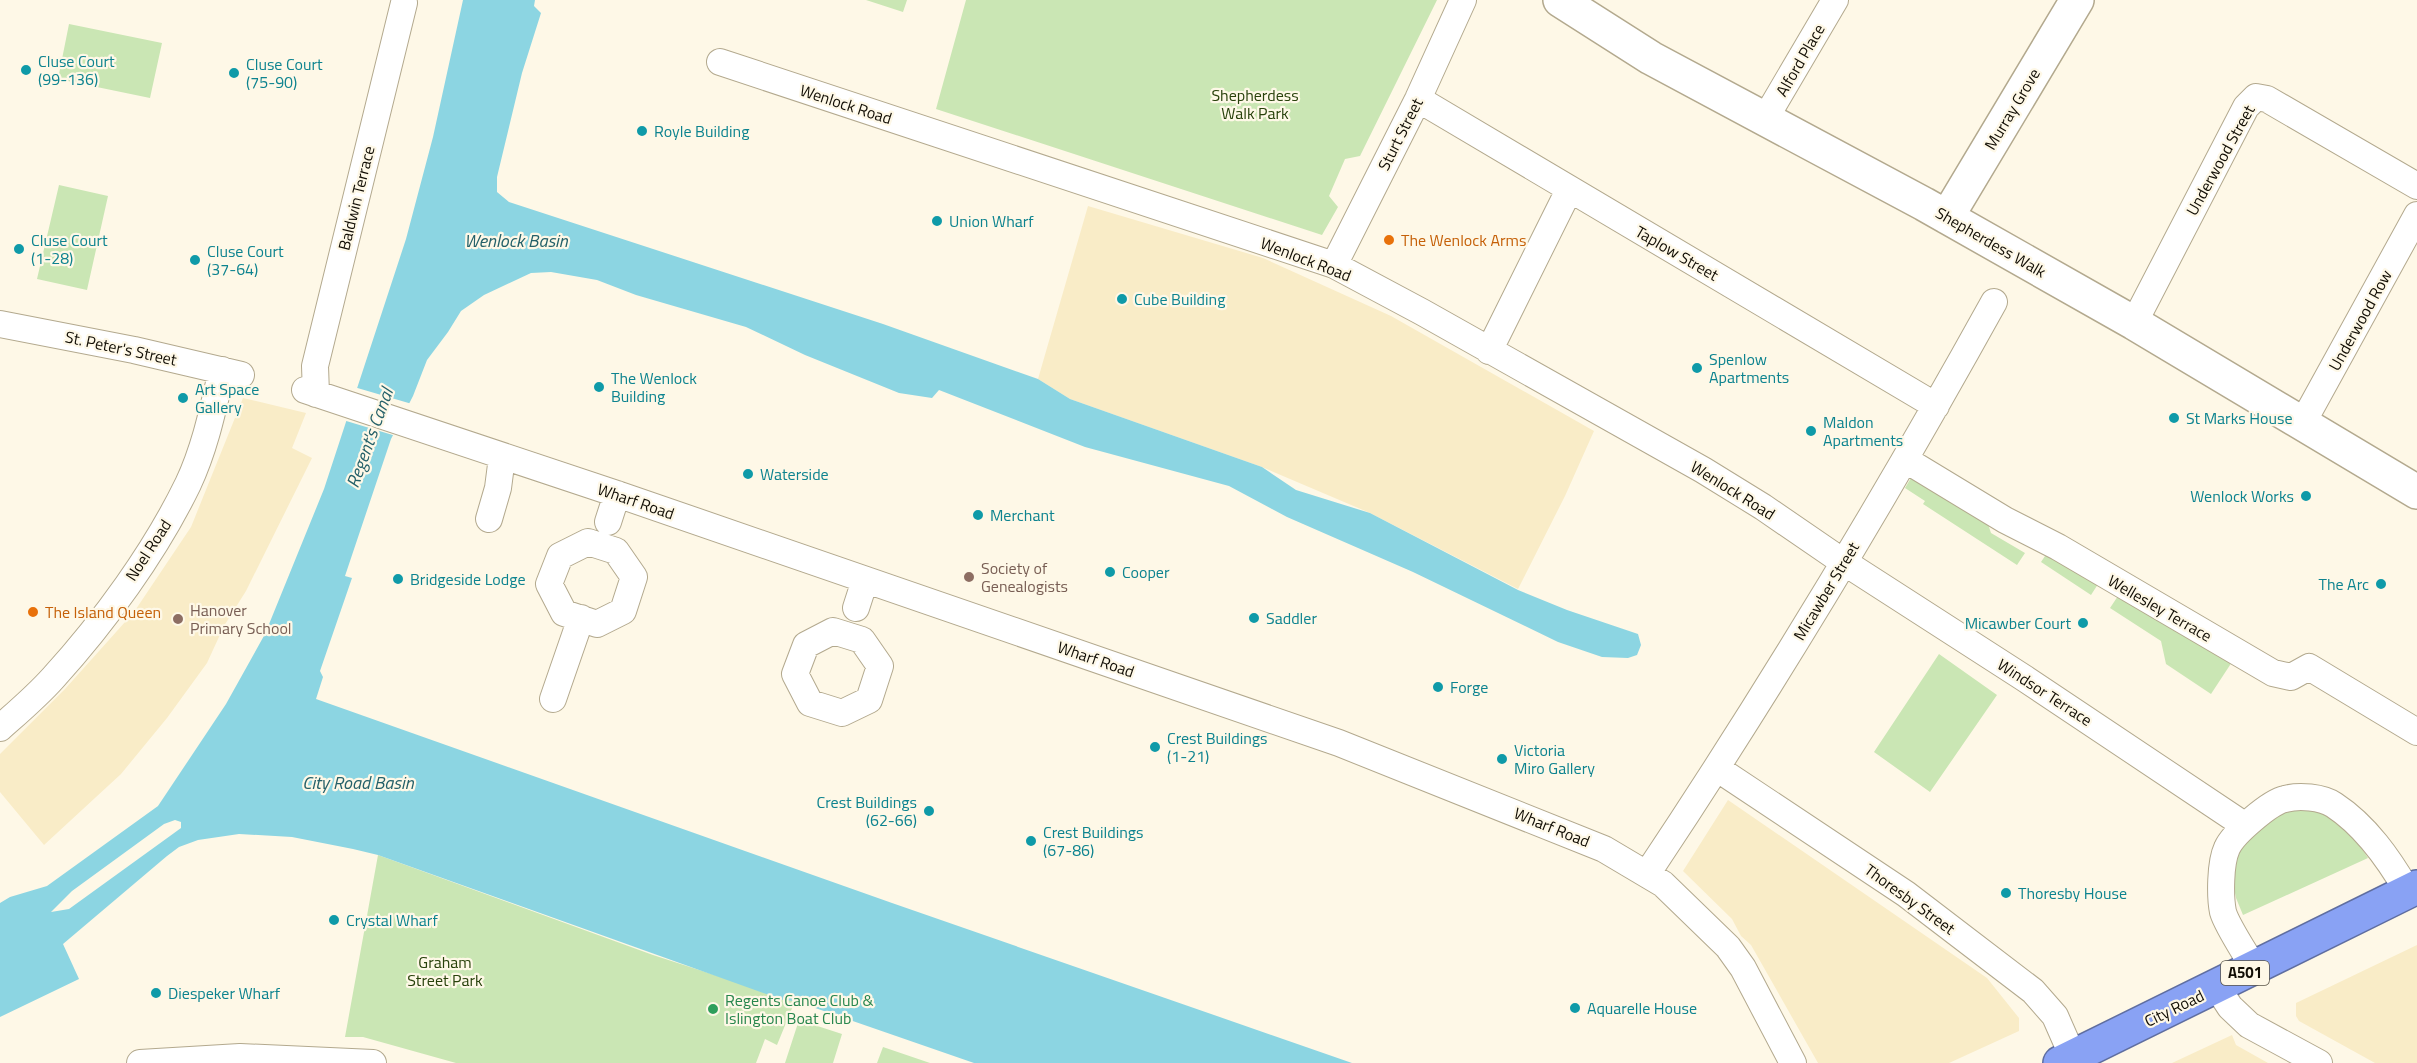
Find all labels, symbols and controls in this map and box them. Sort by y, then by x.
street label: Alford Place [1770,19,1830,101]
place label: Cluse Court (99-136) [38,49,115,91]
place label: Cluse Court (75-90) [246,52,323,94]
marker: Cluse Court (99-136) [19,63,33,77]
street label: Murray Grove [1978,64,2046,154]
marker: Cluse Court (75-90) [227,66,241,80]
street label: Wenlock Road [797,78,895,130]
park label: Shepherdess Walk Park [1211,83,1299,125]
street label: Sturt Street [1371,93,1429,174]
street label: Underwood Street [2180,100,2261,220]
place label: Royle Building [654,119,749,143]
marker: Royle Building [635,124,649,138]
street label: Baldwin Terrace [331,143,381,253]
street label: Shepherdess Walk [1931,201,2051,284]
place label: Union Wharf [949,209,1034,233]
marker: Union Wharf [930,214,944,228]
street label: Taplow Street [1631,219,1723,287]
water label: Wenlock Basin [464,227,569,254]
place label: Cluse Court (1-28) [31,228,108,270]
place label: The Wenlock Arms [1401,228,1526,252]
street label: Wenlock Road [1257,231,1355,287]
marker: The Wenlock Arms [1382,233,1396,247]
place label: Cluse Court (37-64) [207,239,284,281]
marker: Cluse Court (1-28) [12,242,26,256]
marker: Cluse Court (37-64) [188,253,202,267]
street label: Underwood Row [2322,265,2398,375]
place label: Cube Building [1134,287,1225,311]
marker: Cube Building [1115,292,1129,306]
street label: St. Peter's Street [63,324,179,372]
place label: Spenlow Apartments [1709,347,1789,389]
marker: Spenlow Apartments [1690,361,1704,375]
place label: The Wenlock Building [611,366,697,408]
place label: Art Space Gallery [195,377,259,419]
marker: The Wenlock Building [592,380,606,394]
water label: Regent's Canal [339,382,401,491]
marker: Art Space Gallery [176,391,190,405]
place label: St Marks House [2186,406,2292,430]
place label: Maldon Apartments [1823,410,1903,452]
marker: St Marks House [2167,411,2181,425]
marker: Maldon Apartments [1804,424,1818,438]
street label: Wenlock Road [1686,455,1780,525]
place label: Waterside [760,462,829,486]
marker: Waterside [741,467,755,481]
street label: Wharf Road [594,477,678,525]
place label: Wenlock Works [2190,484,2294,508]
marker: Wenlock Works [2299,489,2313,503]
place label: Merchant [990,503,1055,527]
marker: Merchant [971,508,985,522]
street label: Noel Road [119,514,177,586]
street label: Micawber Street [1787,537,1865,645]
place label: Society of Genealogists [981,556,1068,598]
place label: Cooper [1122,560,1170,584]
marker: Cooper [1103,565,1117,579]
place label: Bridgeside Lodge [410,567,525,591]
street label: Wellesley Terrace [2103,568,2217,648]
marker: Society of Genealogists [962,570,976,584]
marker: Bridgeside Lodge [391,572,405,586]
place label: The Arc [2319,572,2369,596]
marker: The Arc [2374,577,2388,591]
place label: Hanover Primary School [190,598,292,640]
place label: The Island Queen [45,600,161,624]
marker: The Island Queen [26,605,40,619]
place label: Saddler [1266,606,1317,630]
marker: Saddler [1247,611,1261,625]
place label: Micawber Court [1965,611,2071,635]
marker: Hanover Primary School [171,612,185,626]
marker: Micawber Court [2076,616,2090,630]
street label: Wharf Road [1054,635,1138,683]
street label: Windsor Terrace [1993,652,2097,732]
place label: Forge [1450,675,1488,699]
marker: Forge [1431,680,1445,694]
place label: Crest Buildings (1-21) [1167,726,1267,768]
place label: Victoria Miro Gallery [1514,738,1595,780]
marker: Crest Buildings (1-21) [1148,740,1162,754]
marker: Victoria Miro Gallery [1495,752,1509,766]
water label: City Road Basin [302,769,415,796]
place label: Crest Buildings (62-66) [817,790,917,832]
street label: Wharf Road [1511,801,1593,853]
marker: Crest Buildings (62-66) [922,804,936,818]
place label: Crest Buildings (67-86) [1043,820,1143,862]
marker: Crest Buildings (67-86) [1024,834,1038,848]
street label: Thoresby Street [1860,858,1961,940]
place label: Thoresby House [2018,881,2127,905]
marker: Thoresby House [1999,886,2013,900]
place label: Crystal Wharf [346,908,438,932]
marker: Crystal Wharf [327,913,341,927]
park label: Graham Street Park [407,950,483,992]
road number: A501 [2221,961,2269,985]
place label: Diespeker Wharf [168,981,281,1005]
street label: City Road [2140,983,2208,1033]
marker: Diespeker Wharf [149,986,163,1000]
place label: Regents Canoe Club & Islington Boat Club [725,988,873,1030]
place label: Aquarelle House [1587,996,1697,1020]
marker: Aquarelle House [1568,1001,1582,1015]
marker: Regents Canoe Club & Islington Boat Club [706,1002,720,1016]

